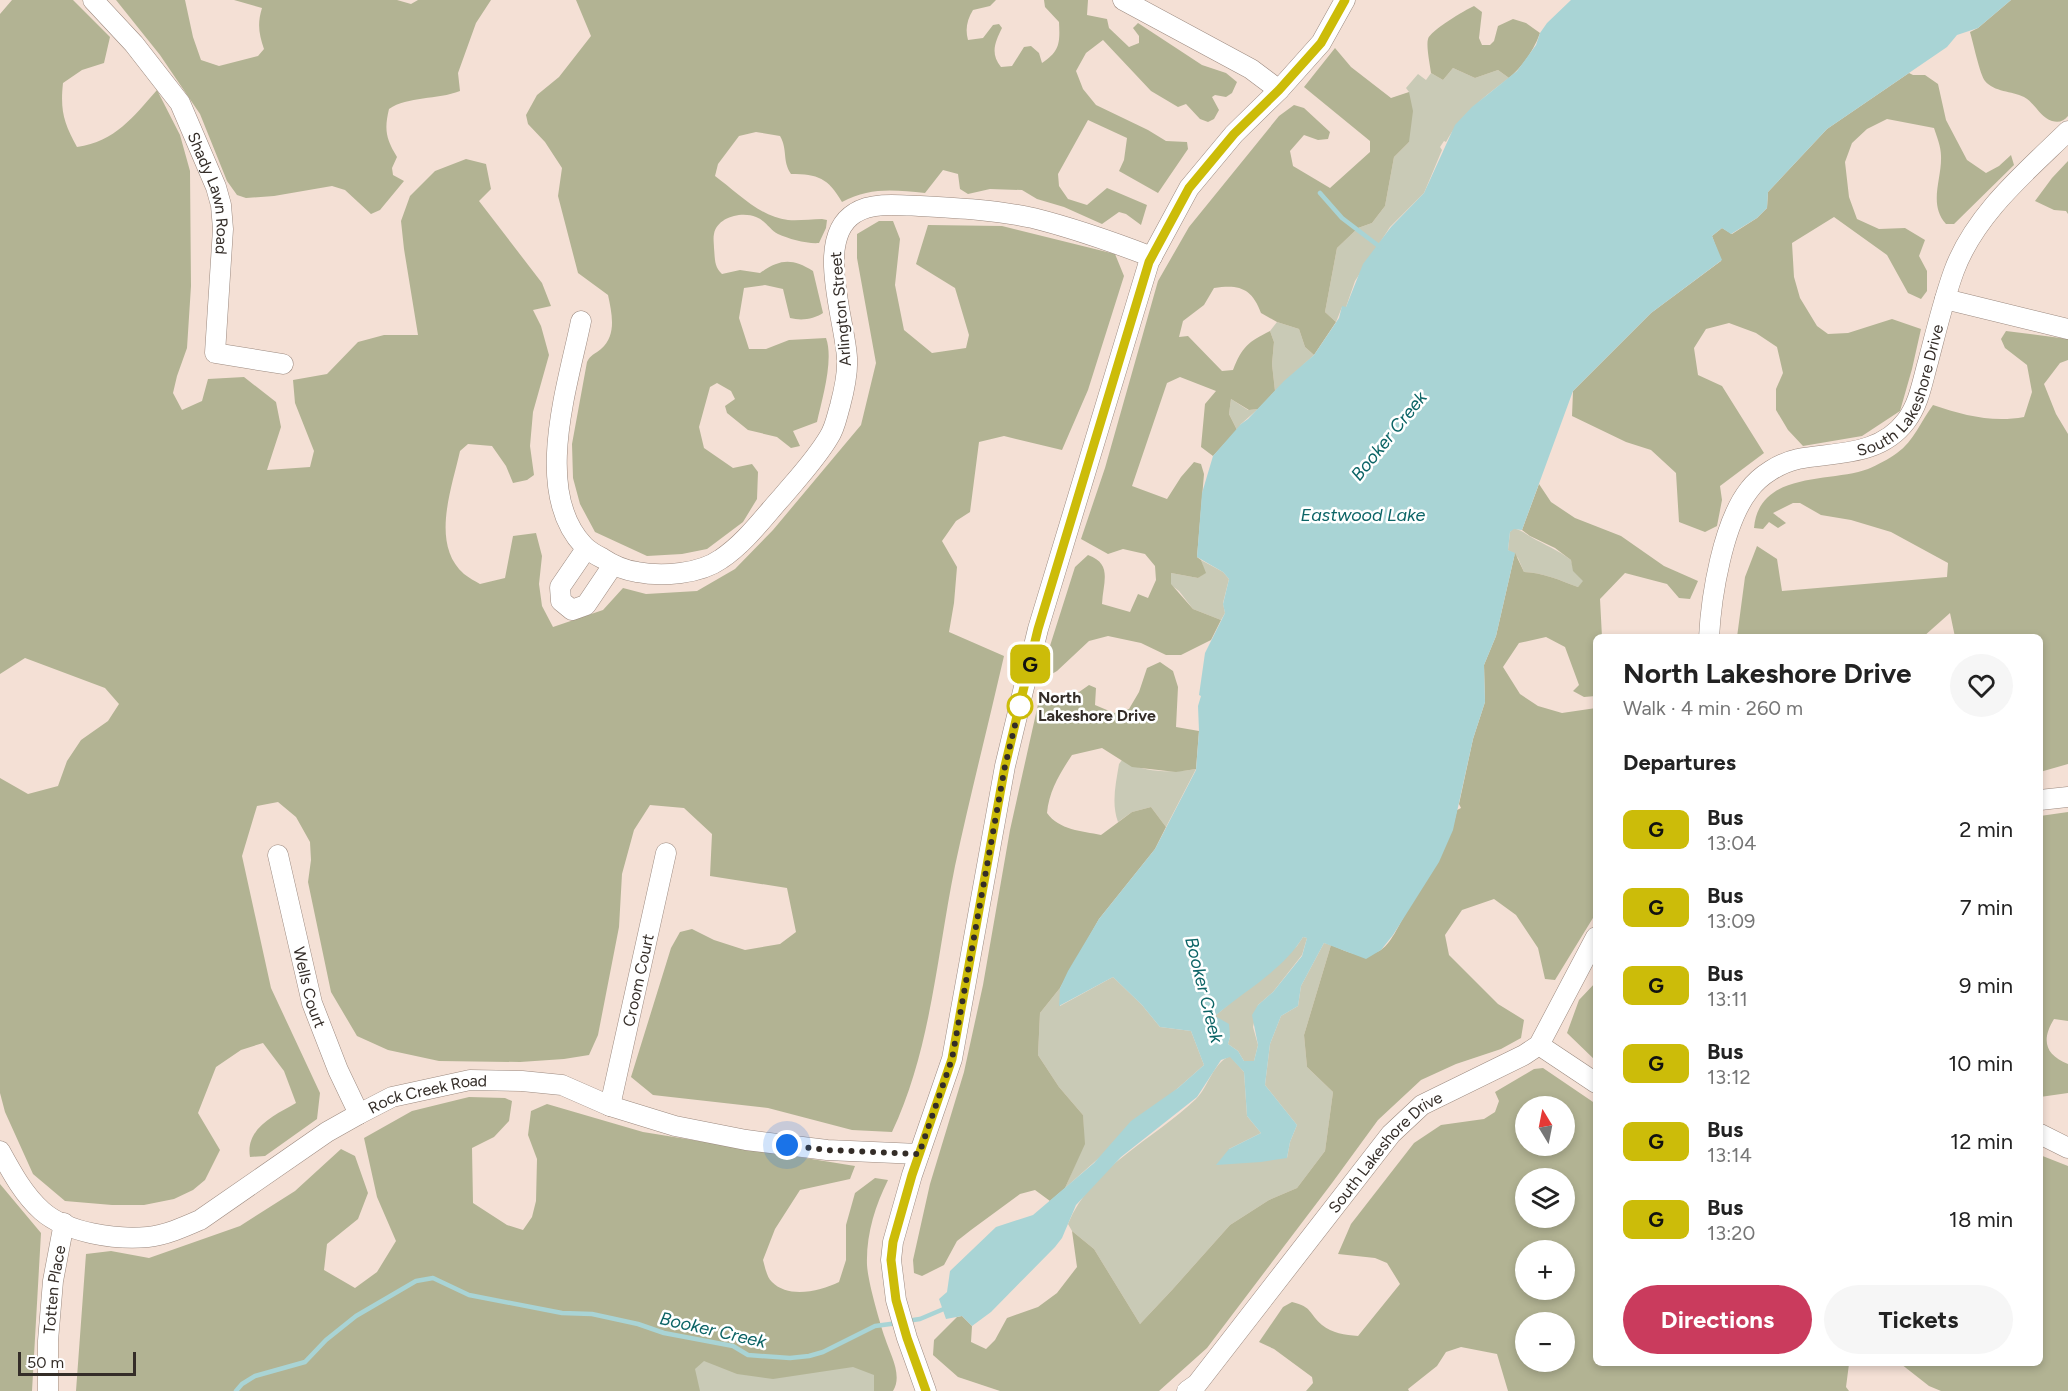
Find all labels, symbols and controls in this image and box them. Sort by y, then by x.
street label: Shady Lawn Road [184,129,232,255]
street label: Arlington Street [826,251,855,367]
street label: South Lakeshore Drive [1855,322,1947,460]
water label: Booker Creek [1346,386,1432,485]
water label: Eastwood Lake [1301,504,1426,526]
line badge: G [1010,644,1050,684]
text: G [1022,652,1038,677]
button: heart [1950,654,2013,717]
text: North Lakeshore Drive [1623,656,1911,690]
place label: North Lakeshore Drive [1038,688,1156,725]
marker: North Lakeshore Drive [1007,693,1033,719]
text: Walk · 4 min · 260 m [1623,696,1803,720]
text: Departures [1623,749,1736,776]
text: Bus [1707,804,1743,831]
text: 2 min [1959,816,2013,843]
text: G [1648,817,1664,842]
text: 13:04 [1707,831,1756,855]
text: Bus [1707,882,1743,909]
text: 7 min [1960,894,2013,921]
text: G [1648,895,1664,920]
text: 13:09 [1707,909,1755,933]
street label: Croom Court [619,932,658,1028]
water label: Booker Creek [1180,935,1228,1046]
street label: Wells Court [289,945,330,1031]
text: Bus [1707,960,1743,987]
text: 9 min [1959,972,2013,999]
text: G [1648,973,1664,998]
text: 13:11 [1707,987,1748,1011]
text: Bus [1707,1038,1743,1065]
text: 10 min [1948,1050,2013,1077]
text: G [1648,1051,1664,1076]
text: 13:12 [1707,1065,1751,1089]
street label: Rock Creek Road [365,1071,487,1118]
street label: South Lakeshore Drive [1324,1087,1446,1217]
north arrow [1515,1096,1575,1156]
map controls [1515,1096,1575,1372]
text: Bus [1707,1116,1743,1143]
text: 12 min [1950,1128,2013,1155]
text: G [1648,1129,1664,1154]
your location [772,1130,802,1160]
text: 13:14 [1707,1143,1752,1167]
button: layers [1515,1168,1575,1228]
text: Bus [1707,1194,1743,1221]
text: 18 min [1949,1206,2013,1233]
text: G [1648,1207,1664,1232]
text: 13:20 [1707,1221,1755,1245]
button: + [1515,1240,1575,1300]
street label: Totten Place [40,1243,70,1334]
button: Directions [1623,1285,1812,1354]
button: Tickets [1824,1285,2013,1354]
water label: Booker Creek [658,1307,770,1353]
button: − [1515,1312,1575,1372]
scale bar [18,1349,136,1376]
text: 50 m [27,1353,64,1372]

